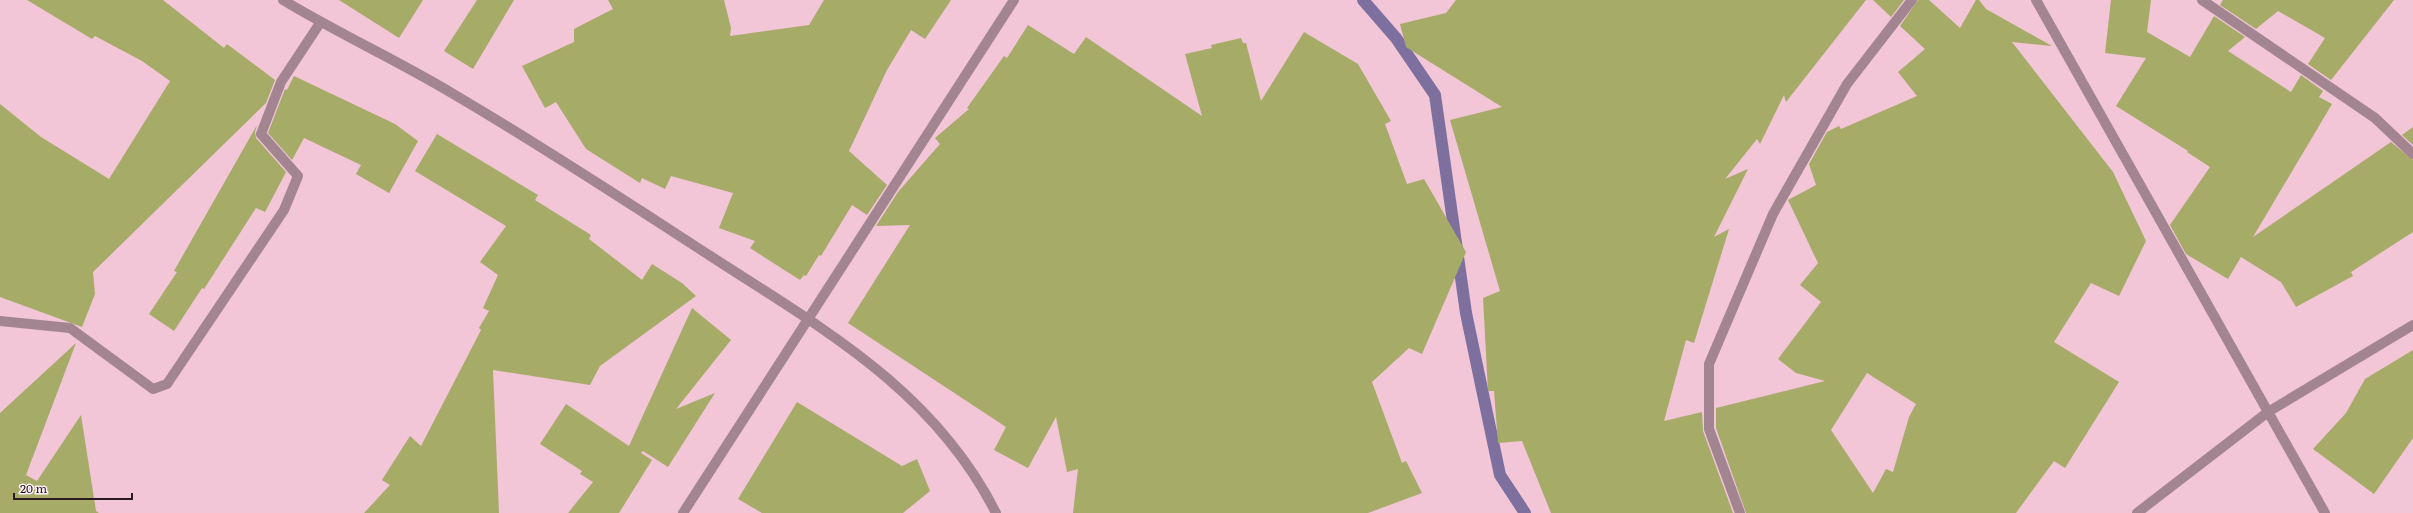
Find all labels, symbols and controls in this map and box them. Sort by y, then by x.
scale bar [14,475,132,501]
text: 20 m [20,479,47,497]

